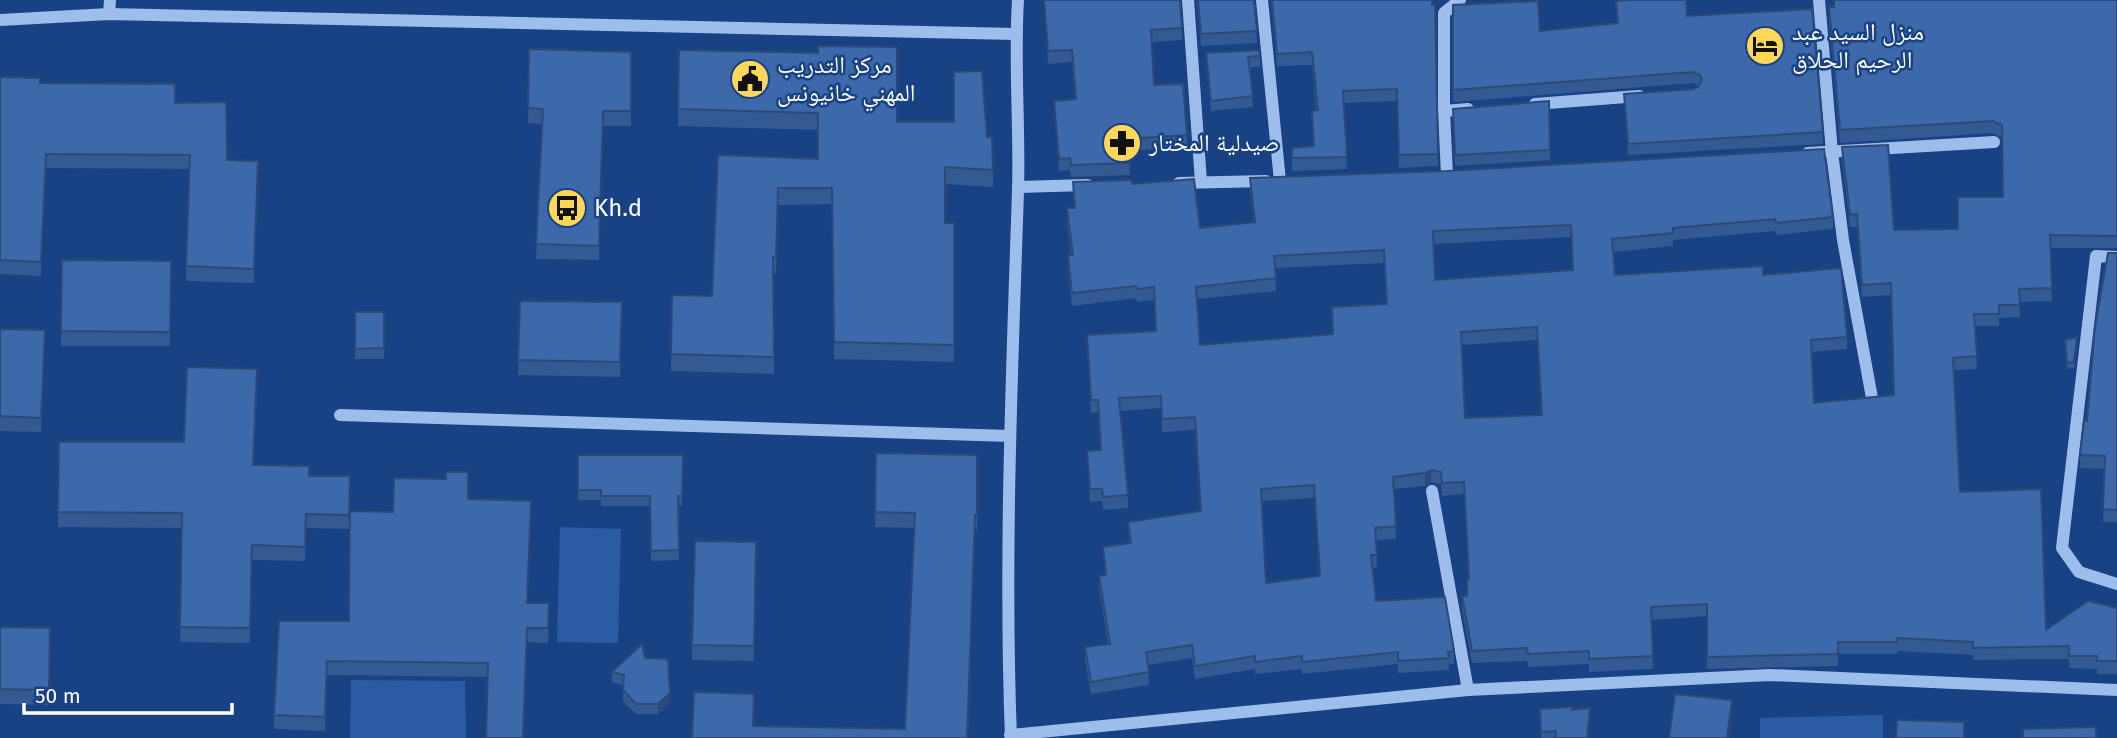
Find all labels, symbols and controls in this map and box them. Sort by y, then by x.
place label: منزل السيد عبد الرحيم الحلاق [1792,18,1924,76]
hotel icon: منزل السيد عبد الرحيم الحلاق [1744,25,1786,67]
place label: مركز التدريب المهني خانيونس [777,51,916,112]
public building icon: مركز التدريب المهني خانيونس [729,58,771,100]
pharmacy icon: صيدلية المختار [1101,122,1143,164]
place label: صيدلية المختار [1148,129,1280,157]
bus stop icon: Kh.d [546,187,588,229]
place label: Kh.d [594,194,642,222]
scale bar [24,672,233,716]
text: 50 m [35,683,81,709]

